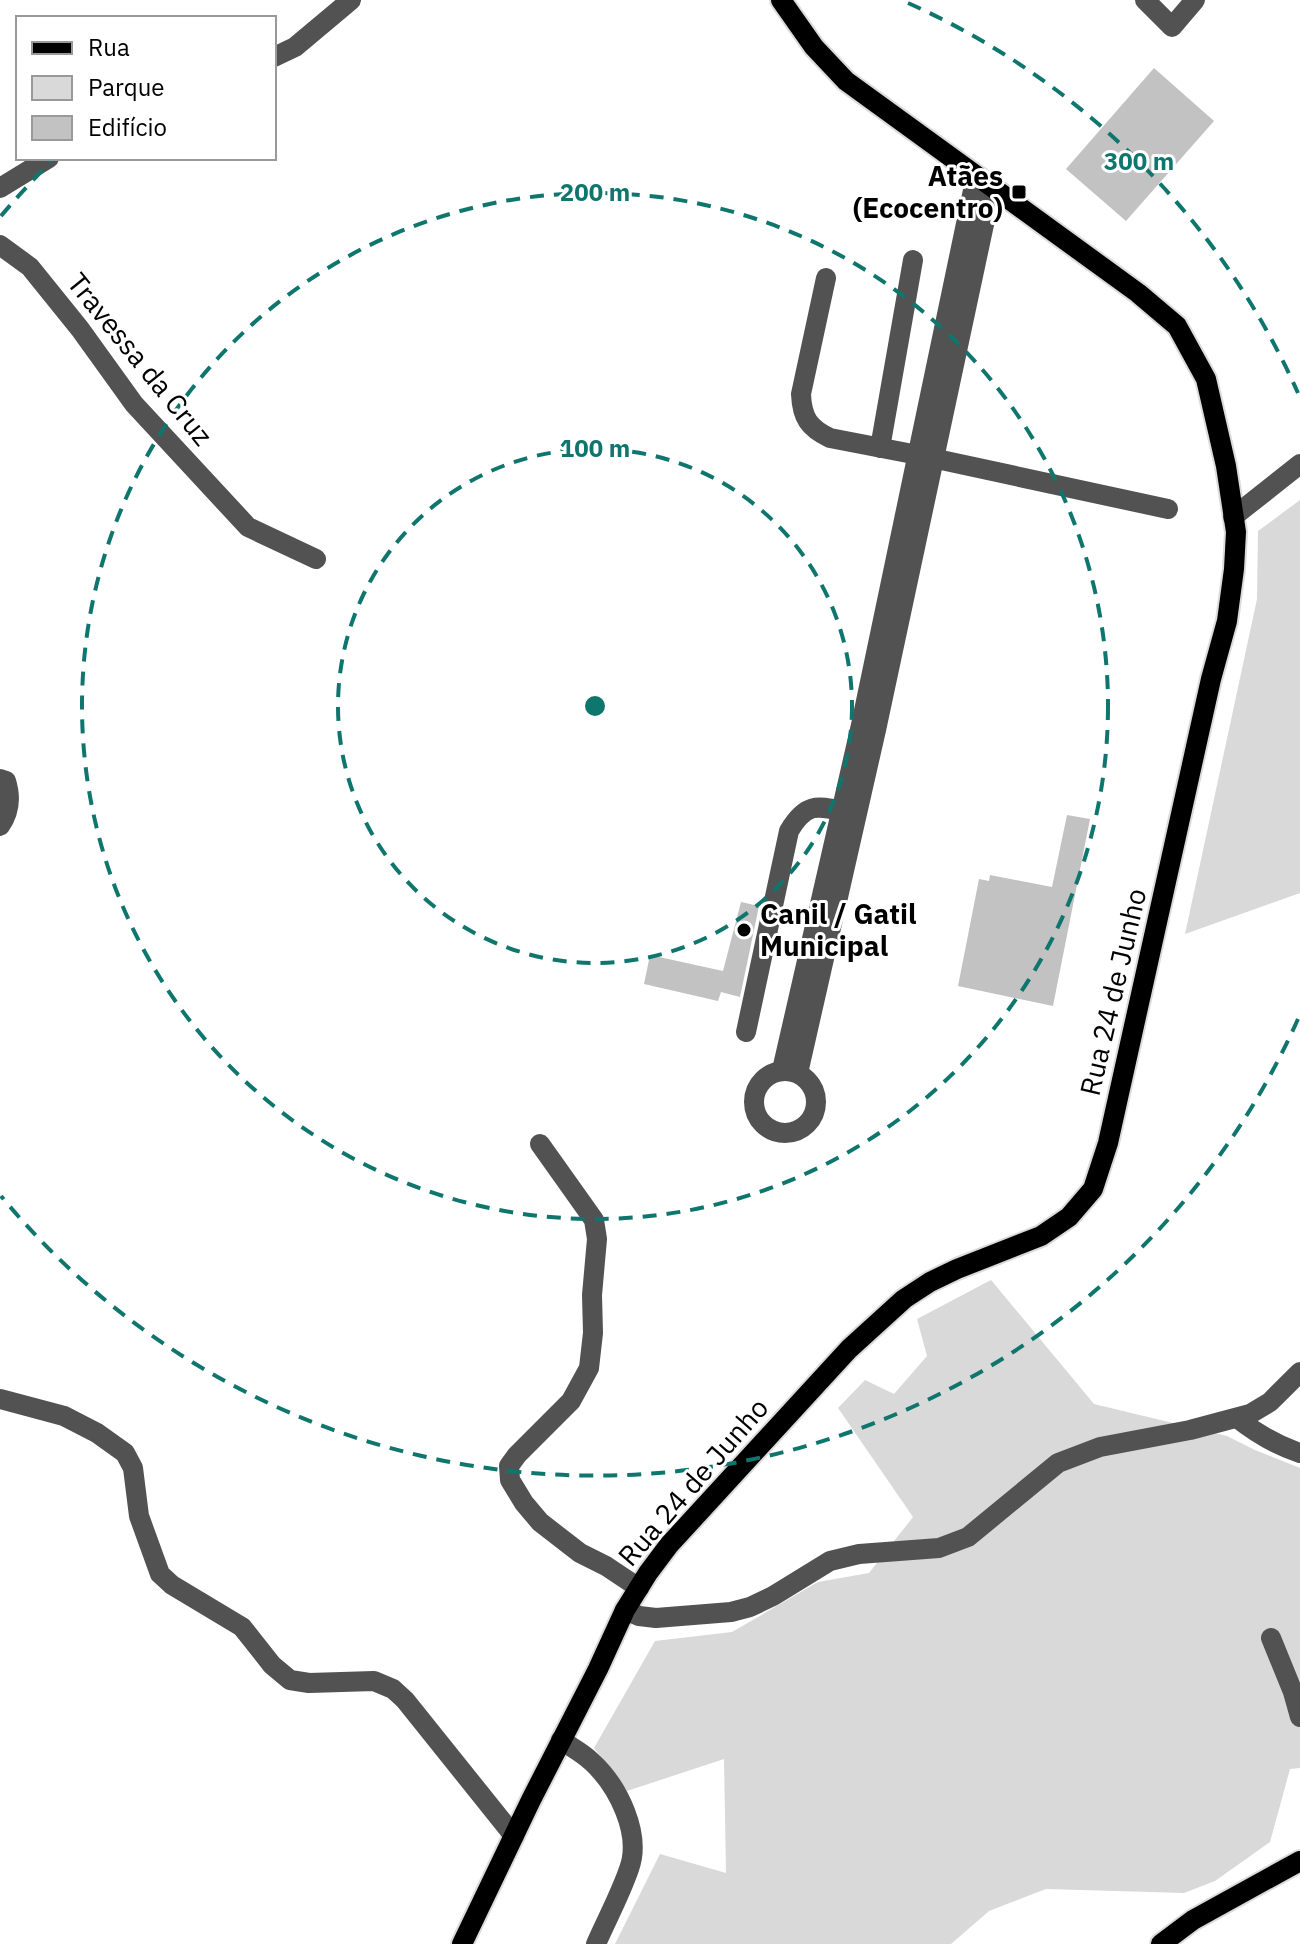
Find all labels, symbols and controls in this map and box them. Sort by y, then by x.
legend [16,16,276,160]
text: Rua [88,31,130,63]
text: Parque [88,71,165,103]
text: Edifício [88,111,167,143]
text: 300 m [1104,145,1174,177]
place label: Atães (Ecocentro) [853,157,1003,226]
text: 200 m [560,176,630,208]
marker: Atães (Ecocentro) [1010,183,1028,201]
street label: Travessa da Cruz [59,265,221,453]
text: 100 m [560,432,630,464]
centre of rings [581,692,609,720]
street label: Rua 24 de Junho [1071,885,1154,1099]
place label: Canil / Gatil Municipal [760,895,917,964]
marker: Canil / Gatil Municipal [735,921,753,939]
street label: Rua 24 de Junho [609,1390,776,1574]

